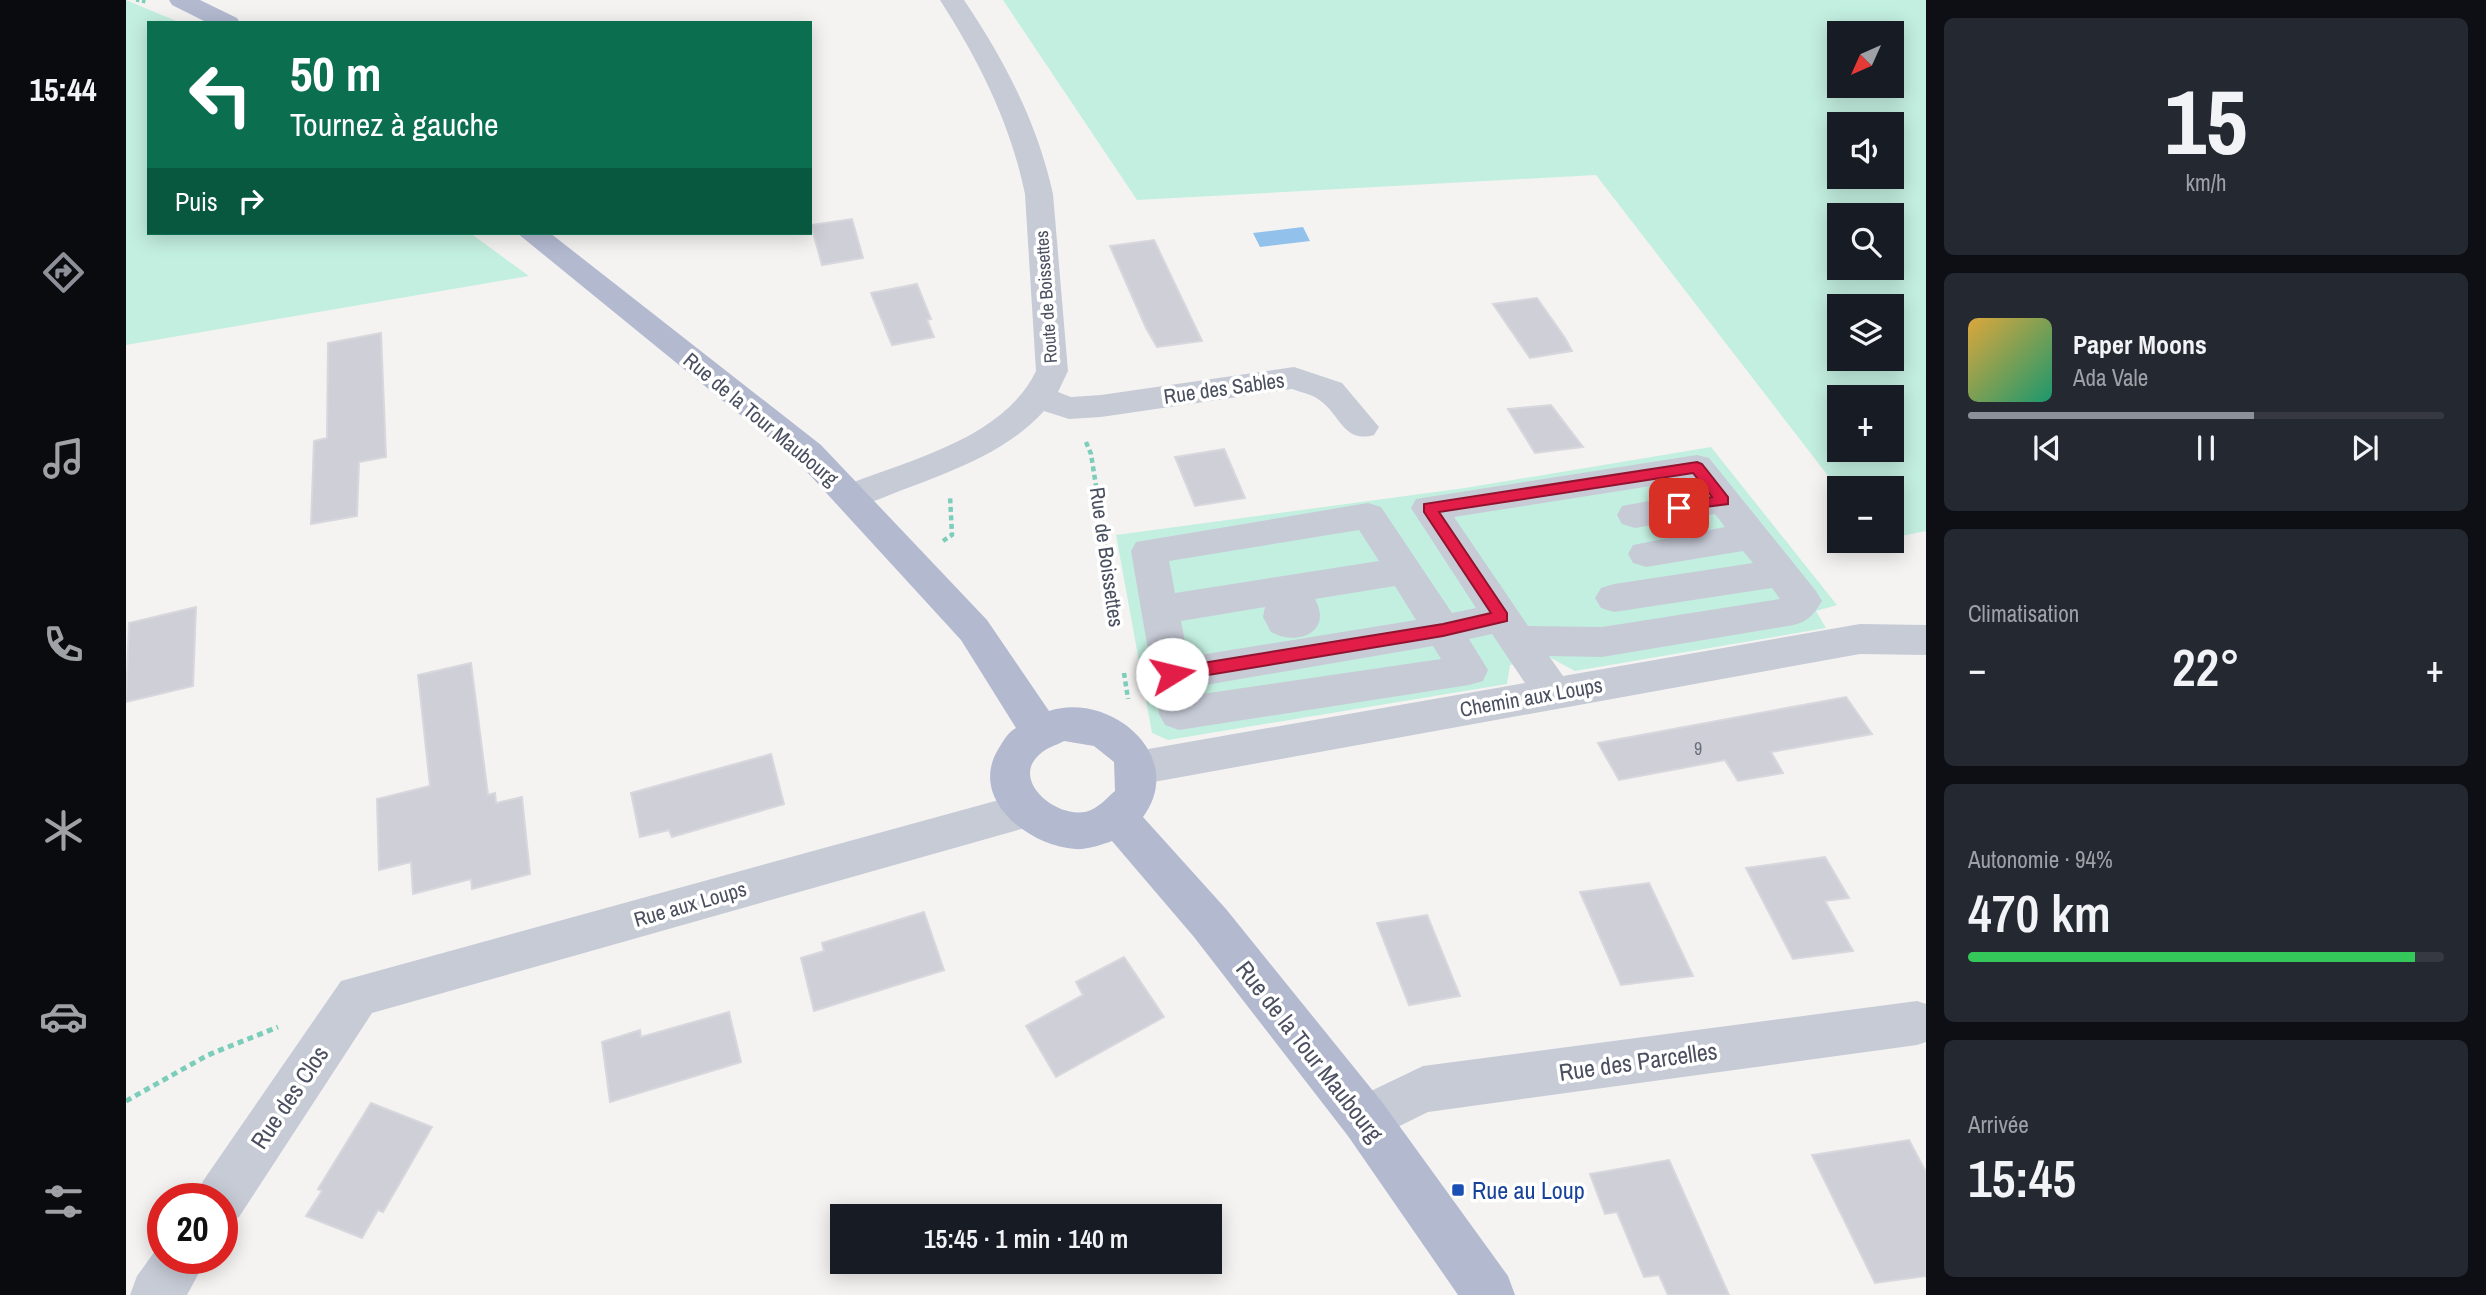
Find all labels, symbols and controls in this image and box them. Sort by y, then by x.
north arrow [1827,21,1904,98]
map controls [1827,21,1904,553]
text: 50 m [290,40,382,106]
icon: left [175,49,266,140]
text: 15 [2165,60,2248,182]
text: 15:44 [29,68,97,111]
text: Tournez à gauche [290,103,499,146]
button: sound [1827,112,1904,189]
text: km/h [2186,167,2226,198]
icon: right [232,182,270,220]
text: Puis [175,184,218,219]
button: search [1827,203,1904,280]
street label: Route de Boissettes [1029,230,1063,364]
icon: directions [39,248,88,297]
button: layers [1827,294,1904,371]
text: Paper Moons [2073,327,2207,362]
street label: Rue de la Tour Maubourg [677,346,845,493]
text: Ada Vale [2073,362,2148,393]
street label: Rue des Sables [1162,365,1286,411]
button: + [1827,385,1904,462]
icon: previous [2028,429,2066,467]
icon: pause [2187,429,2225,467]
icon: next [2346,429,2384,467]
icon: music [39,434,88,483]
button: − [1827,476,1904,553]
pin [1649,478,1709,538]
street label: Rue de Boissettes [1083,485,1131,629]
icon: arrive [1660,489,1698,527]
text: Climatisation [1968,598,2079,629]
icon: phone [39,620,88,669]
text: 22° [2172,632,2240,702]
position arrow [1135,637,1209,711]
text: − [1968,643,1986,694]
text: + [2426,643,2444,694]
street label: Chemin aux Loups [1457,670,1605,724]
house number: 9 [1694,736,1702,761]
icon: climate [39,806,88,855]
text: Autonomie · 94% [1968,844,2113,875]
street label: Rue aux Loups [630,874,750,934]
text: 470 km [1968,878,2111,948]
street label: Rue de la Tour Maubourg [1229,954,1391,1148]
icon: car [39,992,88,1041]
street label: Rue des Parcelles [1557,1034,1719,1088]
street label: Rue des Clos [243,1039,335,1155]
text: Arrivée [1968,1109,2029,1140]
text: 15:45 [1968,1143,2076,1213]
place label: Rue au Loup [1472,1174,1585,1206]
icon: filters [39,1177,88,1226]
marker: Rue au Loup [1450,1182,1466,1198]
speed limit sign: 20 [147,1183,238,1274]
text: 15:45 · 1 min · 140 m [924,1221,1128,1256]

